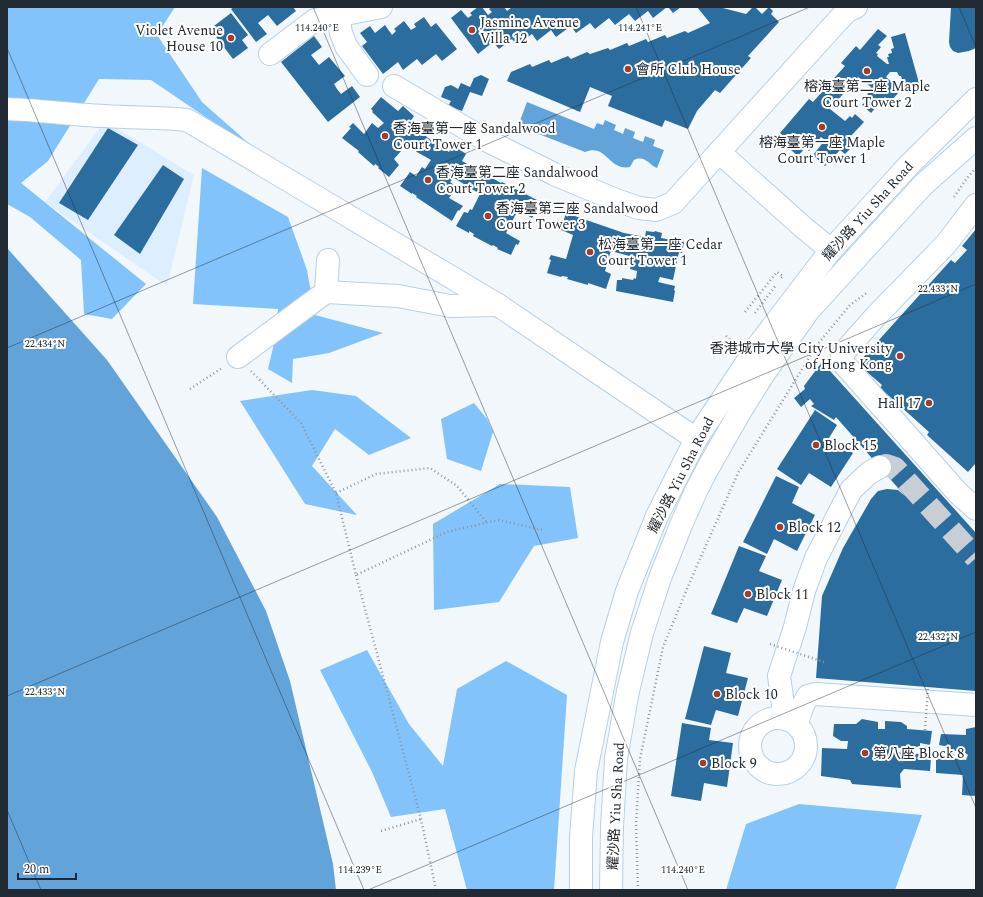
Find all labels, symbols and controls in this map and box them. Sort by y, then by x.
place label: Jasmine Avenue Villa 12 [480,12,579,49]
place label: Violet Avenue House 10 [135,20,223,57]
text: 114.240°E [295,20,339,36]
text: 114.241°E [618,20,662,36]
marker: Jasmine Avenue Villa 12 [467,25,477,35]
marker: Violet Avenue House 10 [226,33,236,43]
place label: 會所 Club House [636,59,741,80]
marker: 會所 Club House [623,64,633,74]
marker: 榕海臺第二座 Maple Court Tower 2 [862,66,872,76]
place label: 榕海臺第二座 Maple Court Tower 2 [804,76,931,113]
place label: 香海臺第一座 Sandalwood Court Tower 1 [393,118,556,155]
marker: 榕海臺第一座 Maple Court Tower 1 [817,122,827,132]
marker: 香海臺第一座 Sandalwood Court Tower 1 [380,131,390,141]
place label: 榕海臺第一座 Maple Court Tower 1 [759,132,886,169]
street label: 耀沙路 Yiu Sha Road [817,156,919,266]
place label: 香海臺第二座 Sandalwood Court Tower 2 [436,162,599,199]
marker: 香海臺第二座 Sandalwood Court Tower 2 [423,175,433,185]
place label: 香海臺第三座 Sandalwood Court Tower 3 [496,198,659,235]
marker: 香海臺第三座 Sandalwood Court Tower 3 [483,211,493,221]
place label: 松海臺第一座 Cedar Court Tower 1 [598,234,723,271]
marker: 松海臺第一座 Cedar Court Tower 1 [585,247,595,257]
text: 22.433°N [918,281,958,297]
text: 22.434°N [25,336,65,352]
place label: 香港城市大學 City University of Hong Kong [710,338,893,375]
marker: 香港城市大學 City University of Hong Kong [895,351,905,361]
place label: Hall 17 [877,393,921,414]
marker: Hall 17 [924,398,934,408]
street label: 耀沙路 Yiu Sha Road [643,413,719,537]
place label: Block 15 [824,435,877,456]
marker: Block 15 [811,440,821,450]
place label: Block 12 [788,517,841,538]
marker: Block 12 [775,522,785,532]
place label: Block 11 [756,584,809,605]
marker: Block 11 [743,589,753,599]
text: 22.432°N [918,629,958,645]
text: 22.433°N [25,684,65,700]
place label: Block 10 [725,684,778,705]
marker: Block 10 [712,689,722,699]
street label: 耀沙路 Yiu Sha Road [602,741,630,870]
place label: 第八座 Block 8 [873,743,964,764]
marker: 第八座 Block 8 [860,748,870,758]
place label: Block 9 [711,753,757,774]
marker: Block 9 [698,758,708,768]
scale bar [18,855,76,881]
text: 20 m [24,860,49,879]
text: 114.239°E [338,862,382,878]
text: 114.240°E [661,862,705,878]

